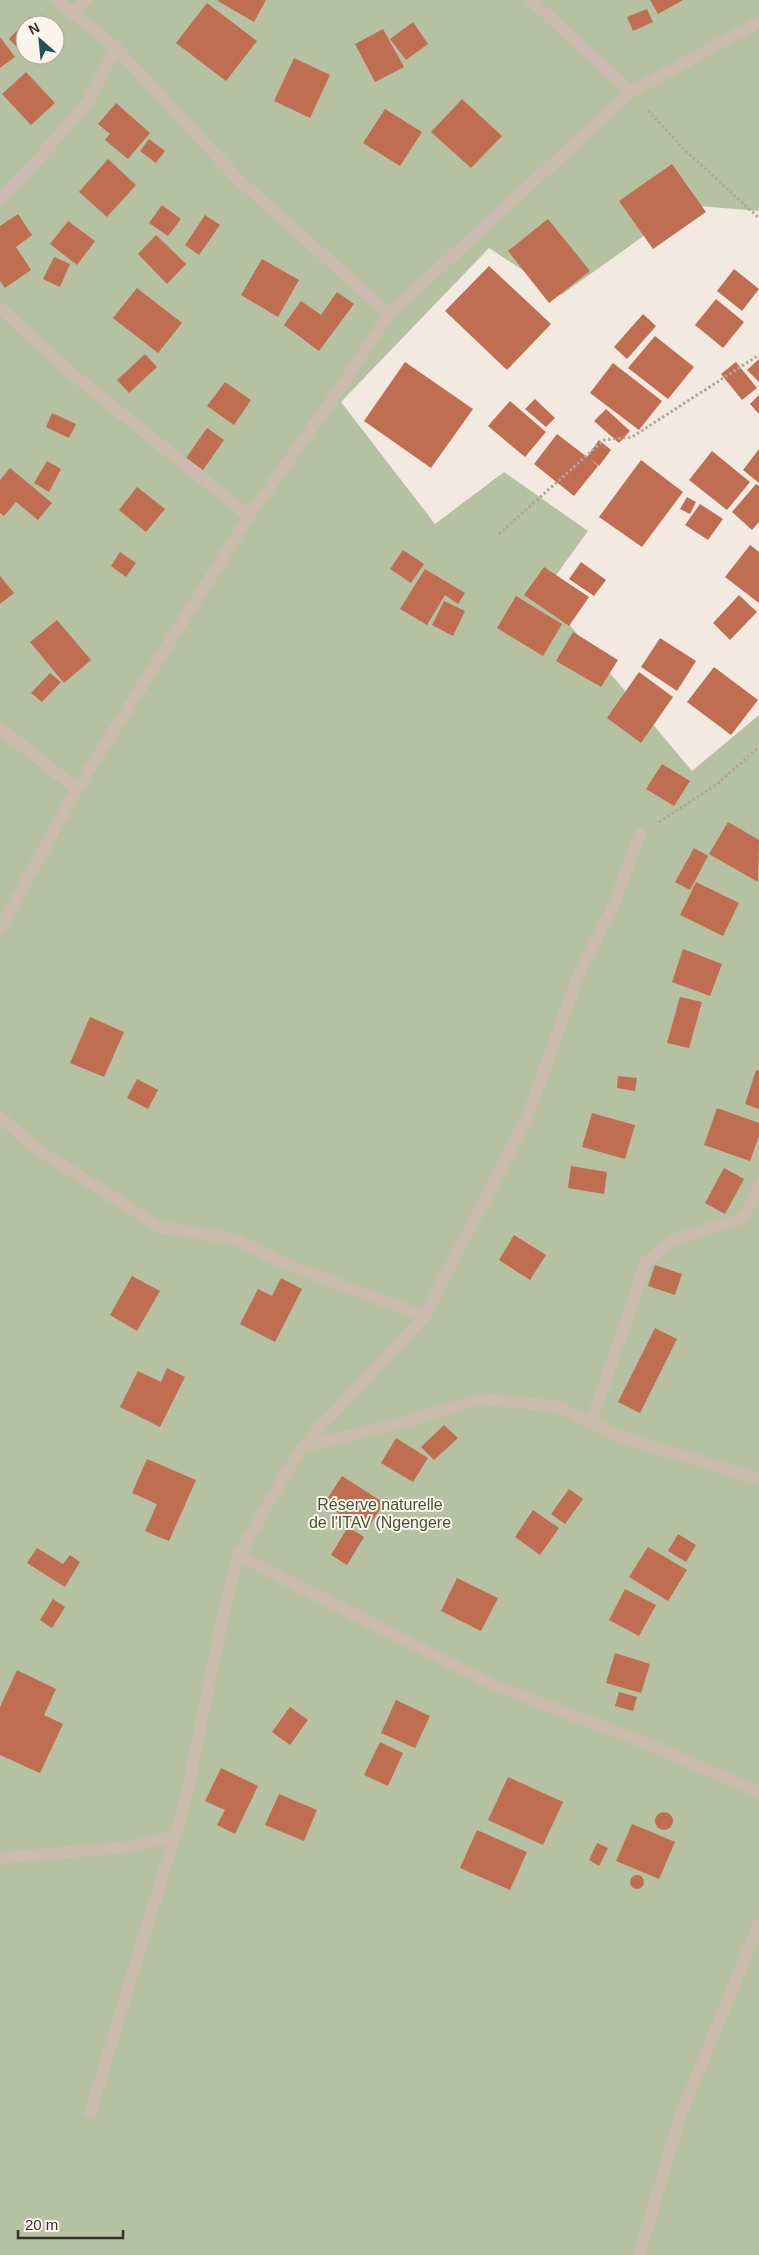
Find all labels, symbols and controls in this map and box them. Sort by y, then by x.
north arrow [15,15,65,65]
text: N [26,19,42,38]
park label: Réserve naturelle de l'ITAV (Ngengere [309,1496,451,1531]
scale bar [18,2208,122,2240]
text: 20 m [25,2216,58,2233]

